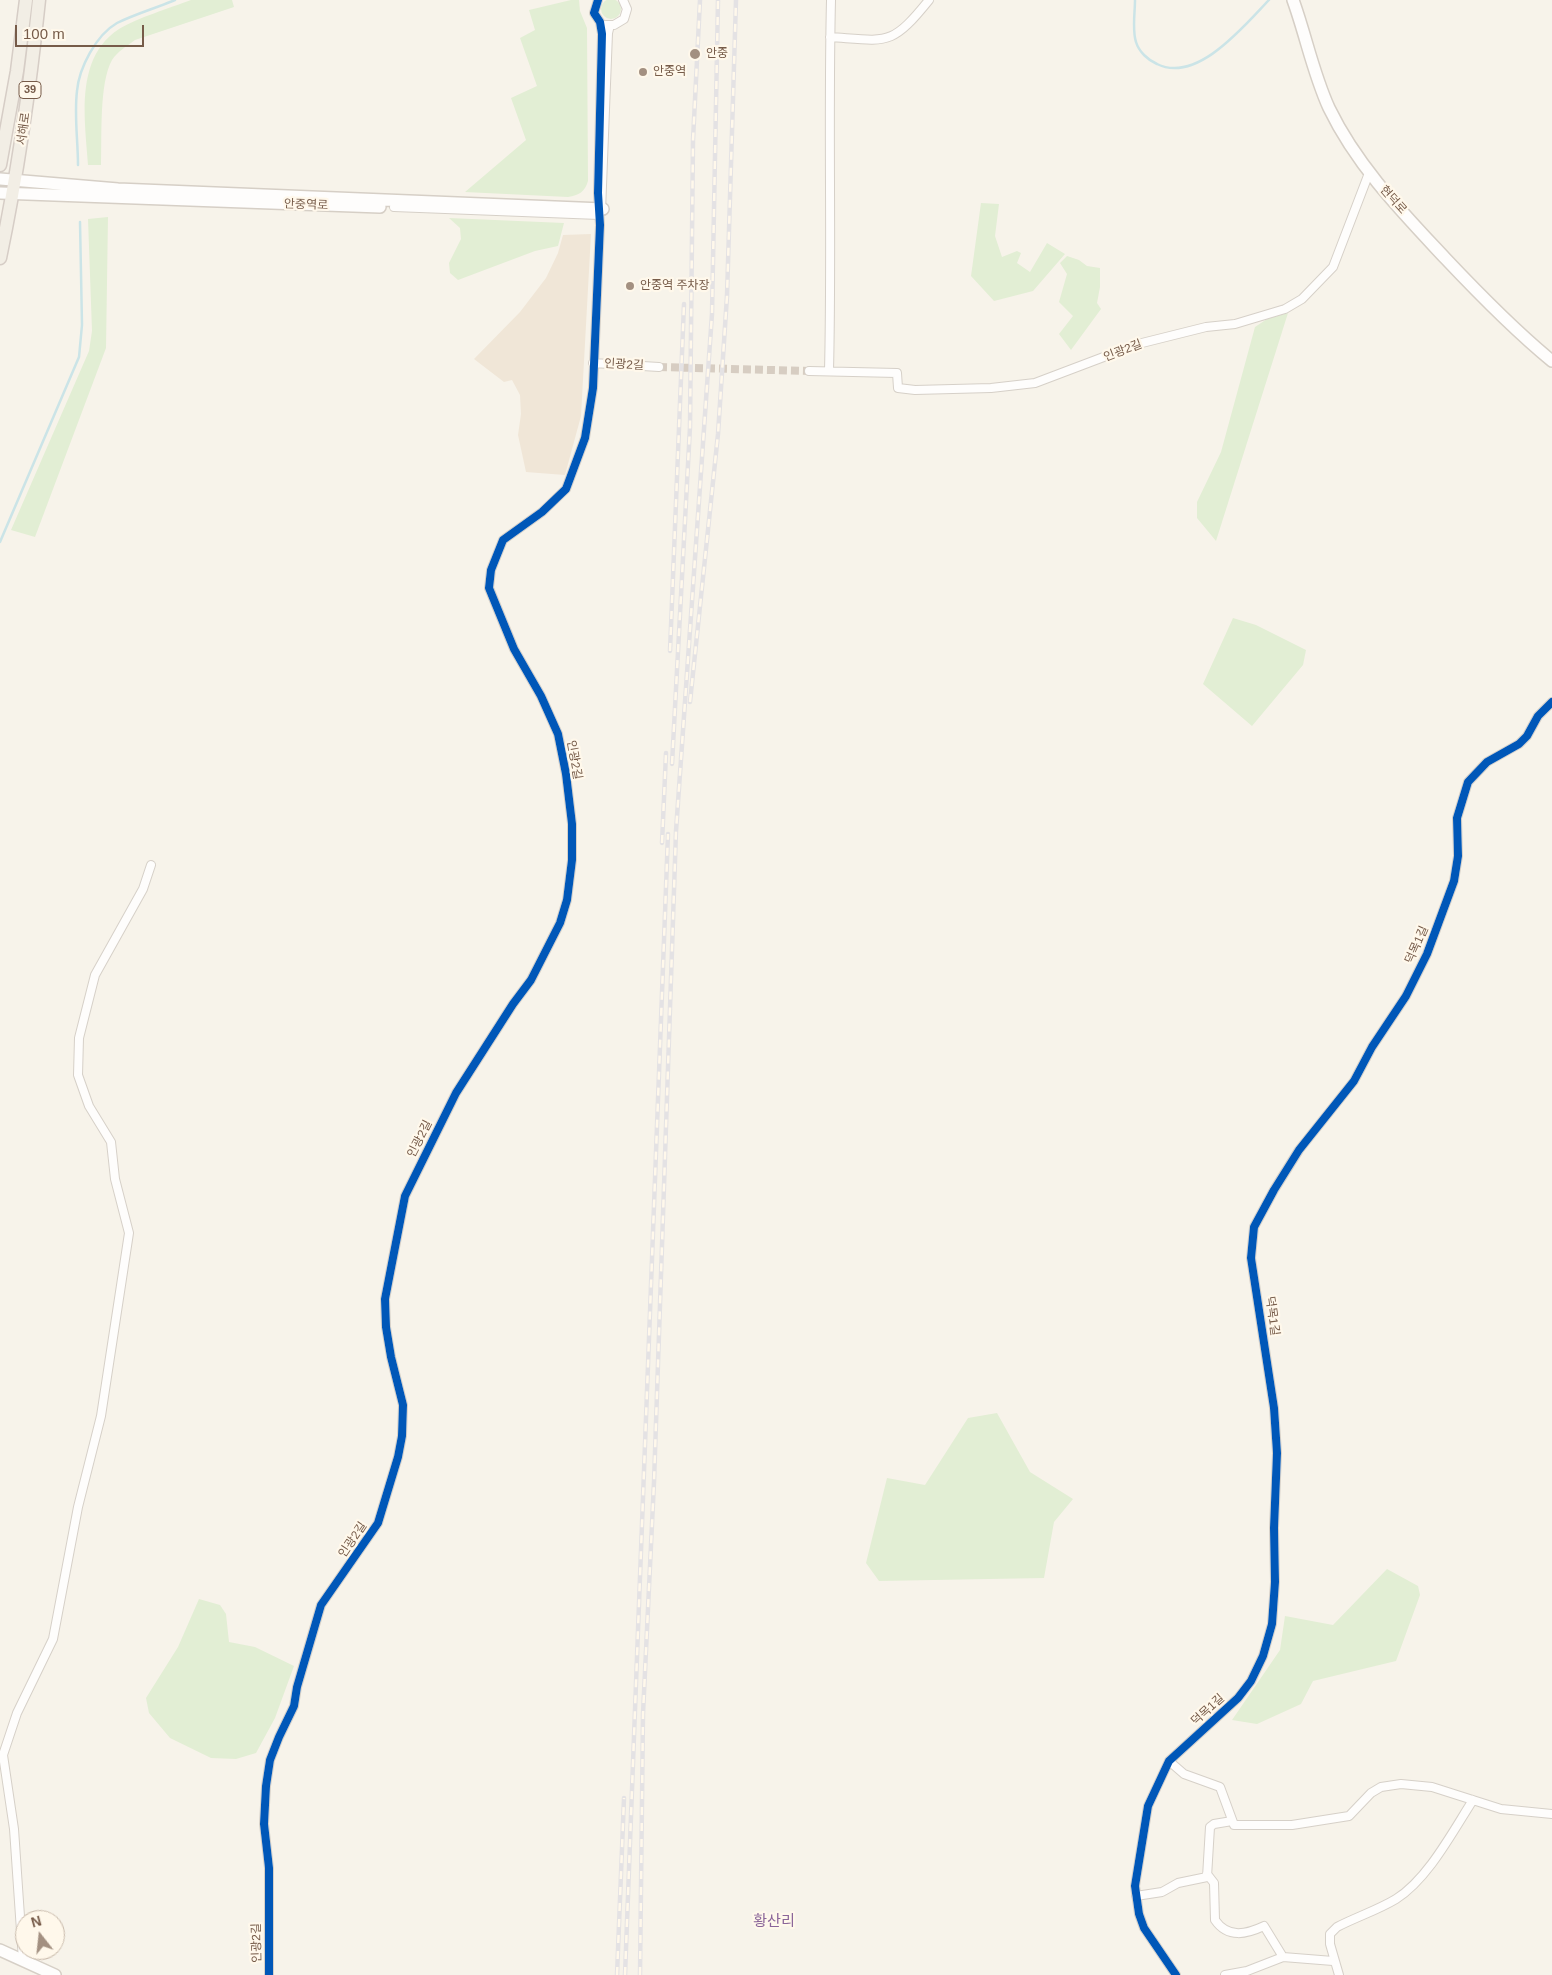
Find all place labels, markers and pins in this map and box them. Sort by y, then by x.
marker: 안중 [688,47,702,61]
place label: 안중 [706,47,728,61]
place label: 안중역 [653,65,686,79]
marker: 안중역 [637,66,649,78]
place label: 안중역 주차장 [640,279,710,293]
marker: 안중역 주차장 [624,280,636,292]

